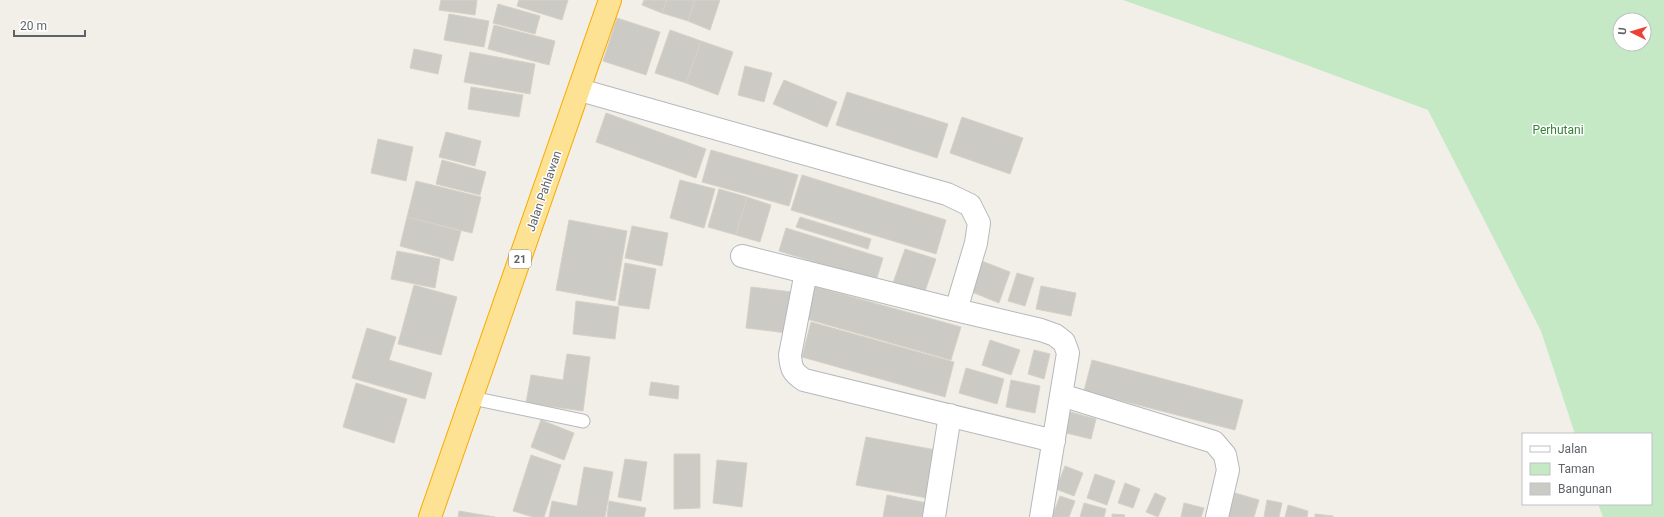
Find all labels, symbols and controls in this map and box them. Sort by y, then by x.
scale bar [14,12,85,38]
north arrow [1612,12,1652,52]
text: 20 m [20,19,47,33]
text: U [1616,27,1629,35]
park label: Perhutani [1532,123,1584,137]
street label: Jalan Pahlawan [524,149,564,233]
road number: 21 [509,250,531,268]
legend [1522,433,1652,505]
text: Jalan [1558,442,1587,456]
text: Taman [1558,462,1595,476]
text: Bangunan [1558,482,1612,496]

